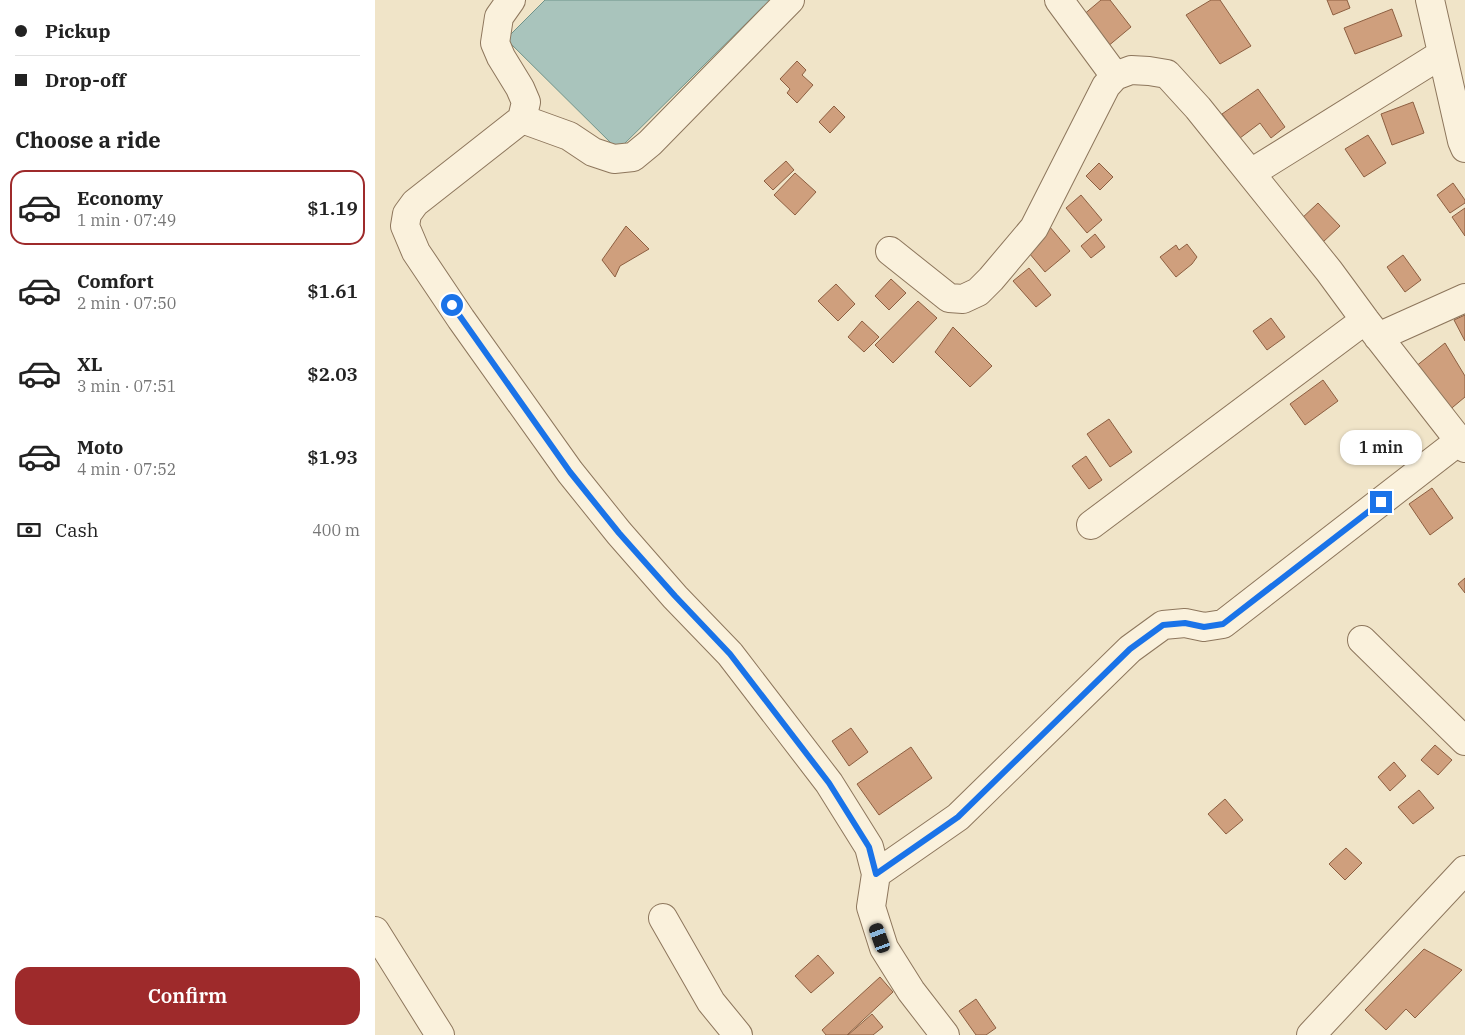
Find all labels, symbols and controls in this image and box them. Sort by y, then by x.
text: Pickup [45,19,110,43]
text: Drop-off [45,68,126,92]
text: Choose a ride [15,125,161,154]
icon: car [17,185,62,230]
text: Economy [77,186,163,210]
text: $1.19 [307,196,358,220]
text: 1 min · 07:49 [77,210,176,230]
icon: car [17,268,62,313]
text: Comfort [77,269,154,293]
text: $1.61 [307,279,358,303]
text: 2 min · 07:50 [77,293,176,313]
route start [441,294,463,316]
icon: car [17,351,62,396]
text: XL [77,352,103,376]
text: $2.03 [307,362,358,386]
text: 3 min · 07:51 [77,376,176,396]
callout: 1 min [1340,430,1422,464]
icon: car [17,434,62,479]
text: Moto [77,435,123,459]
text: 1 min [1359,437,1403,457]
text: $1.93 [307,445,358,469]
text: 4 min · 07:52 [77,459,176,479]
route end [1370,491,1392,513]
icon: cash [15,516,43,544]
text: Cash [55,518,99,542]
text: 400 m [312,520,360,540]
car [867,921,892,955]
button: Confirm [15,967,360,1025]

